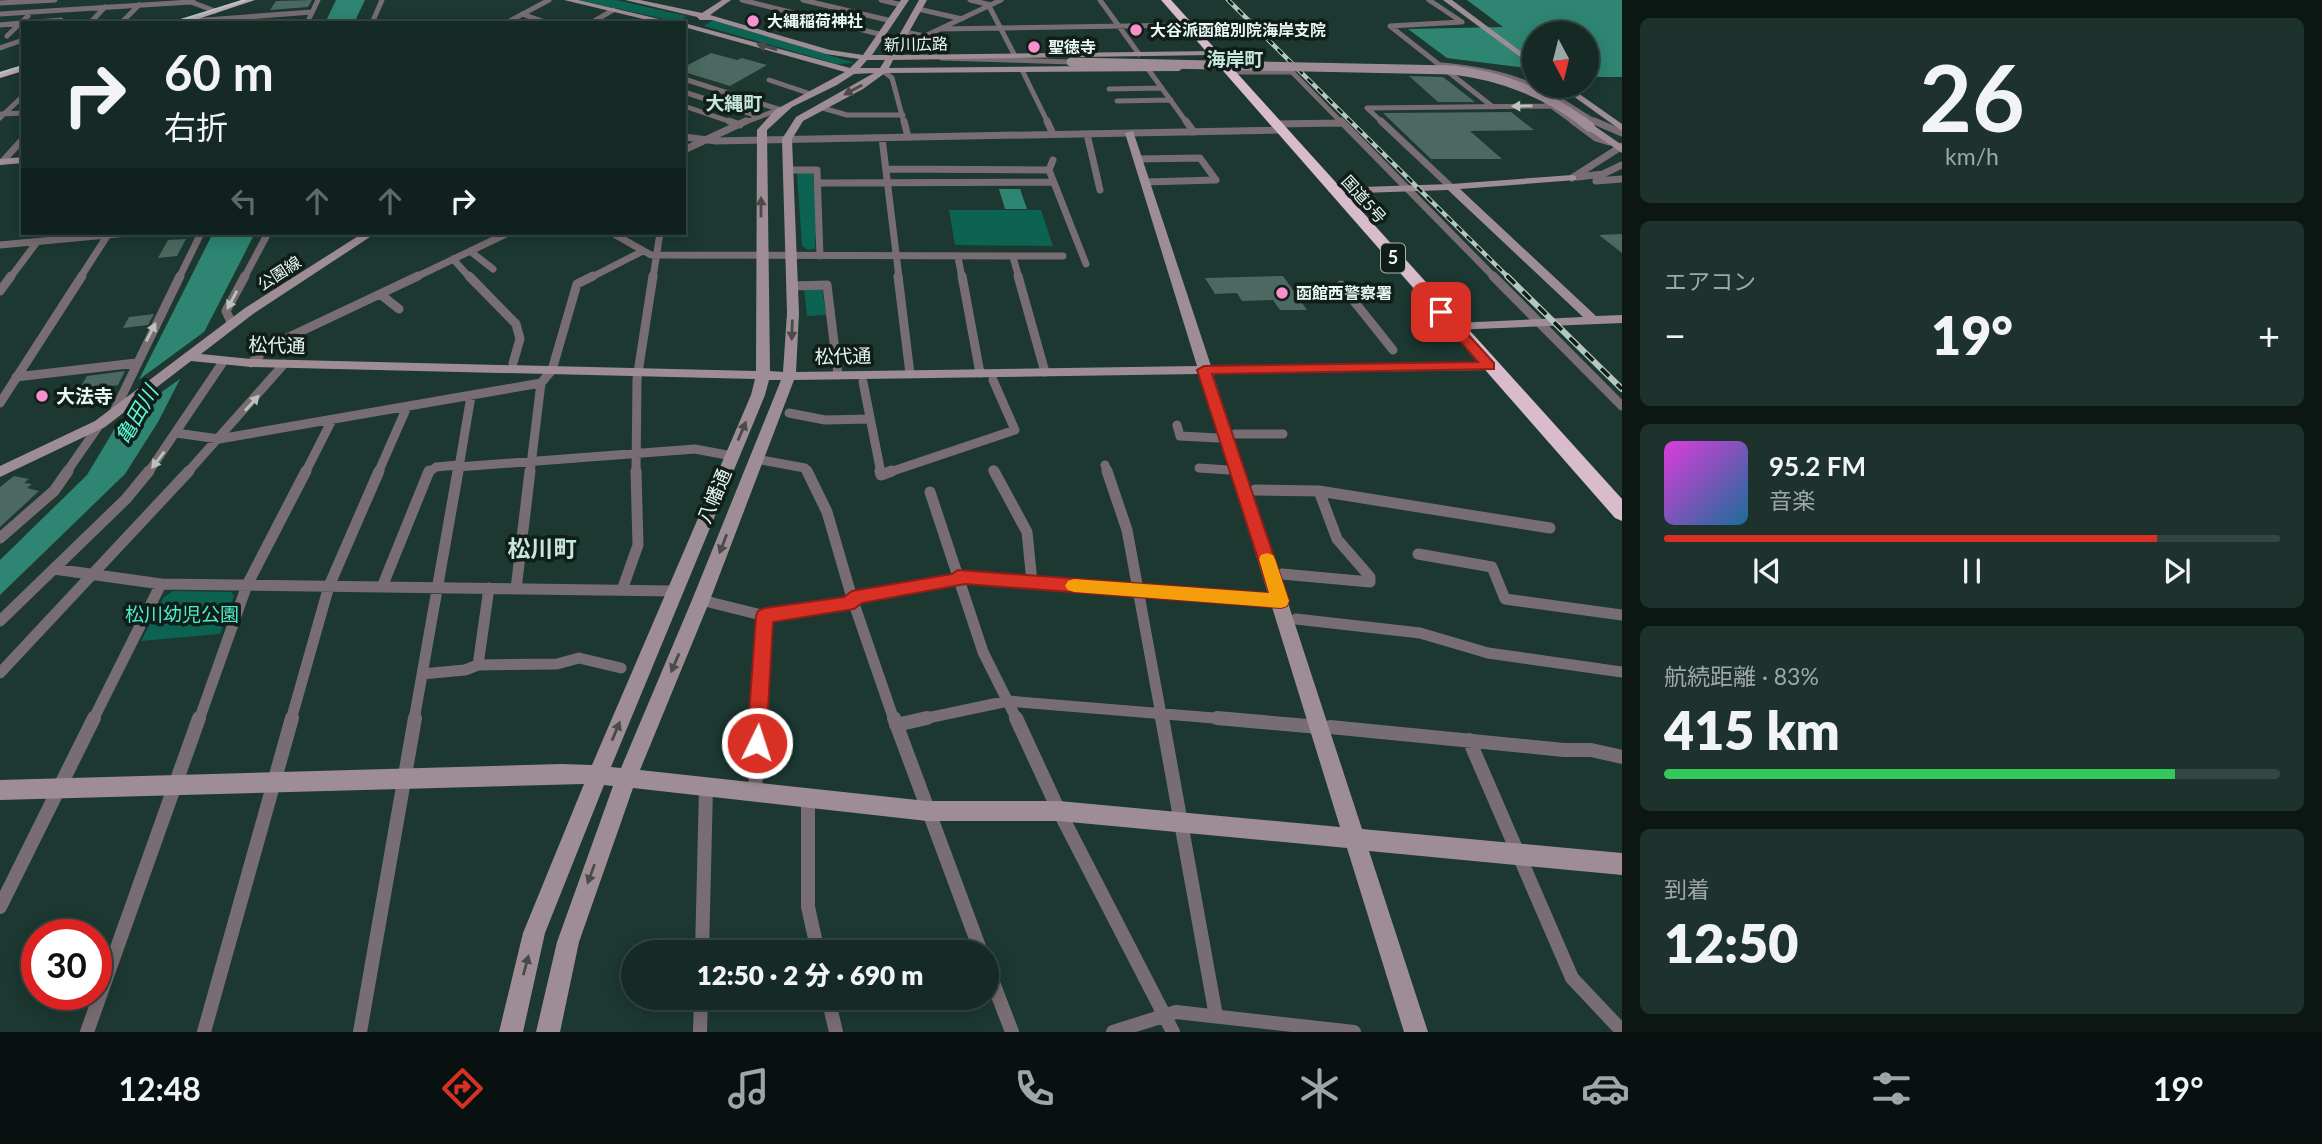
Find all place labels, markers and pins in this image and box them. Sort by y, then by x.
place label: 大縄稲荷神社 [767,11,863,30]
marker: 大縄稲荷神社 [745,13,761,29]
place label: 大谷派函館別院海岸支院 [1150,20,1326,39]
marker: 大谷派函館別院海岸支院 [1128,22,1144,38]
place label: 聖徳寺 [1048,37,1096,56]
marker: 聖徳寺 [1026,39,1042,55]
pin [1411,282,1471,342]
place label: 函館西警察署 [1296,283,1392,302]
marker: 函館西警察署 [1274,285,1290,301]
place label: 大法寺 [56,384,113,407]
marker: 大法寺 [34,388,50,404]

